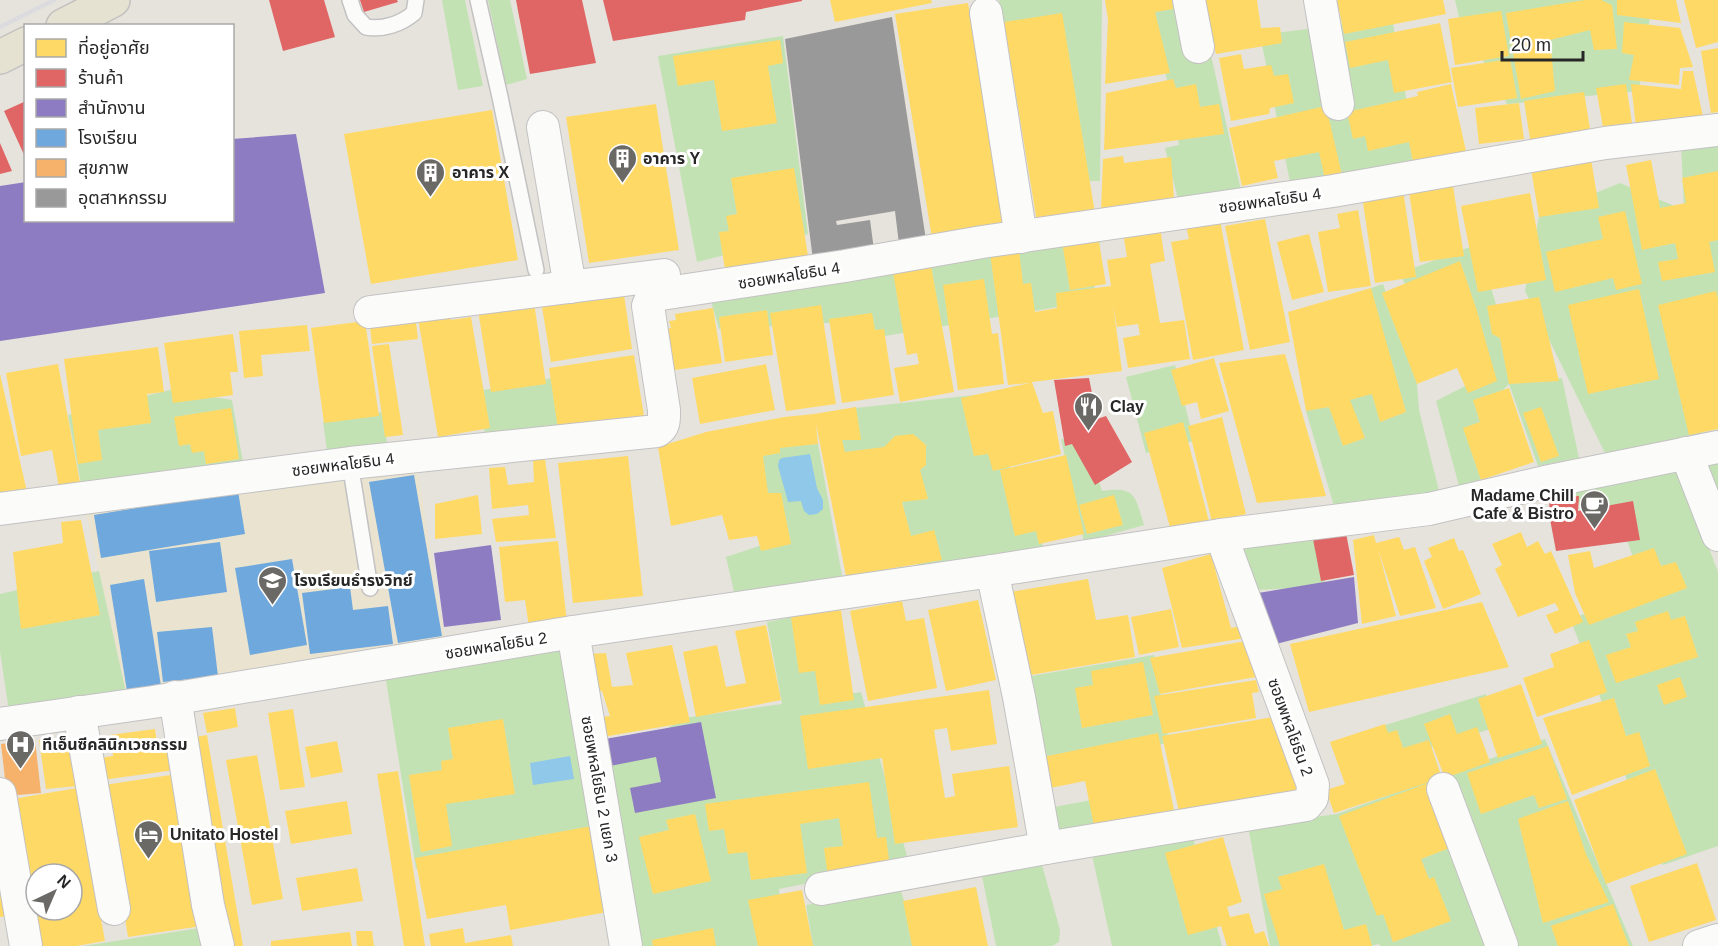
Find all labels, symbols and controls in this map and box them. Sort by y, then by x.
legend [24,24,234,222]
scale bar [1502,24,1583,62]
text: ที่อยู่อาศัย [78,35,150,60]
text: 20 m [1511,35,1551,55]
text: ร้านค้า [78,68,124,88]
text: สำนักงาน [78,98,145,118]
text: โรงเรียน [78,128,137,148]
building icon: อาคาร Y [606,142,638,184]
place label: อาคาร Y [643,150,700,167]
building icon: อาคาร X [415,156,447,198]
text: สุขภาพ [78,158,129,179]
place label: อาคาร X [452,164,509,181]
street label: ซอยพหลโยธิน 4 [1218,185,1322,216]
text: อุตสาหกรรม [78,188,167,209]
street label: ซอยพหลโยธิน 4 [737,259,841,292]
restaurant icon: Clay [1073,390,1105,432]
place label: Clay [1110,398,1144,415]
street label: ซอยพหลโยธิน 4 [291,450,395,479]
place label: Madame Chill Cafe & Bistro [1471,487,1574,522]
cafe icon: Madame Chill Cafe & Bistro [1579,488,1611,530]
school or university icon: โรงเรียนธำรงวิทย์ [257,564,289,606]
place label: โรงเรียนธำรงวิทย์ [294,572,413,589]
street label: ซอยพหลโยธิน 2 [444,629,548,662]
street label: ซอยพหลโยธิน 2 [1265,676,1316,779]
street label: ซอยพหลโยธิน 2 แยก 3 [578,714,621,864]
hospital icon: ทีเอ็นซีคลินิกเวชกรรม [5,728,37,770]
place label: ทีเอ็นซีคลินิกเวชกรรม [42,736,188,753]
hotel icon: Unitato Hostel [133,818,165,860]
place label: Unitato Hostel [170,826,278,843]
north arrow [24,862,84,922]
text: N [54,871,74,892]

